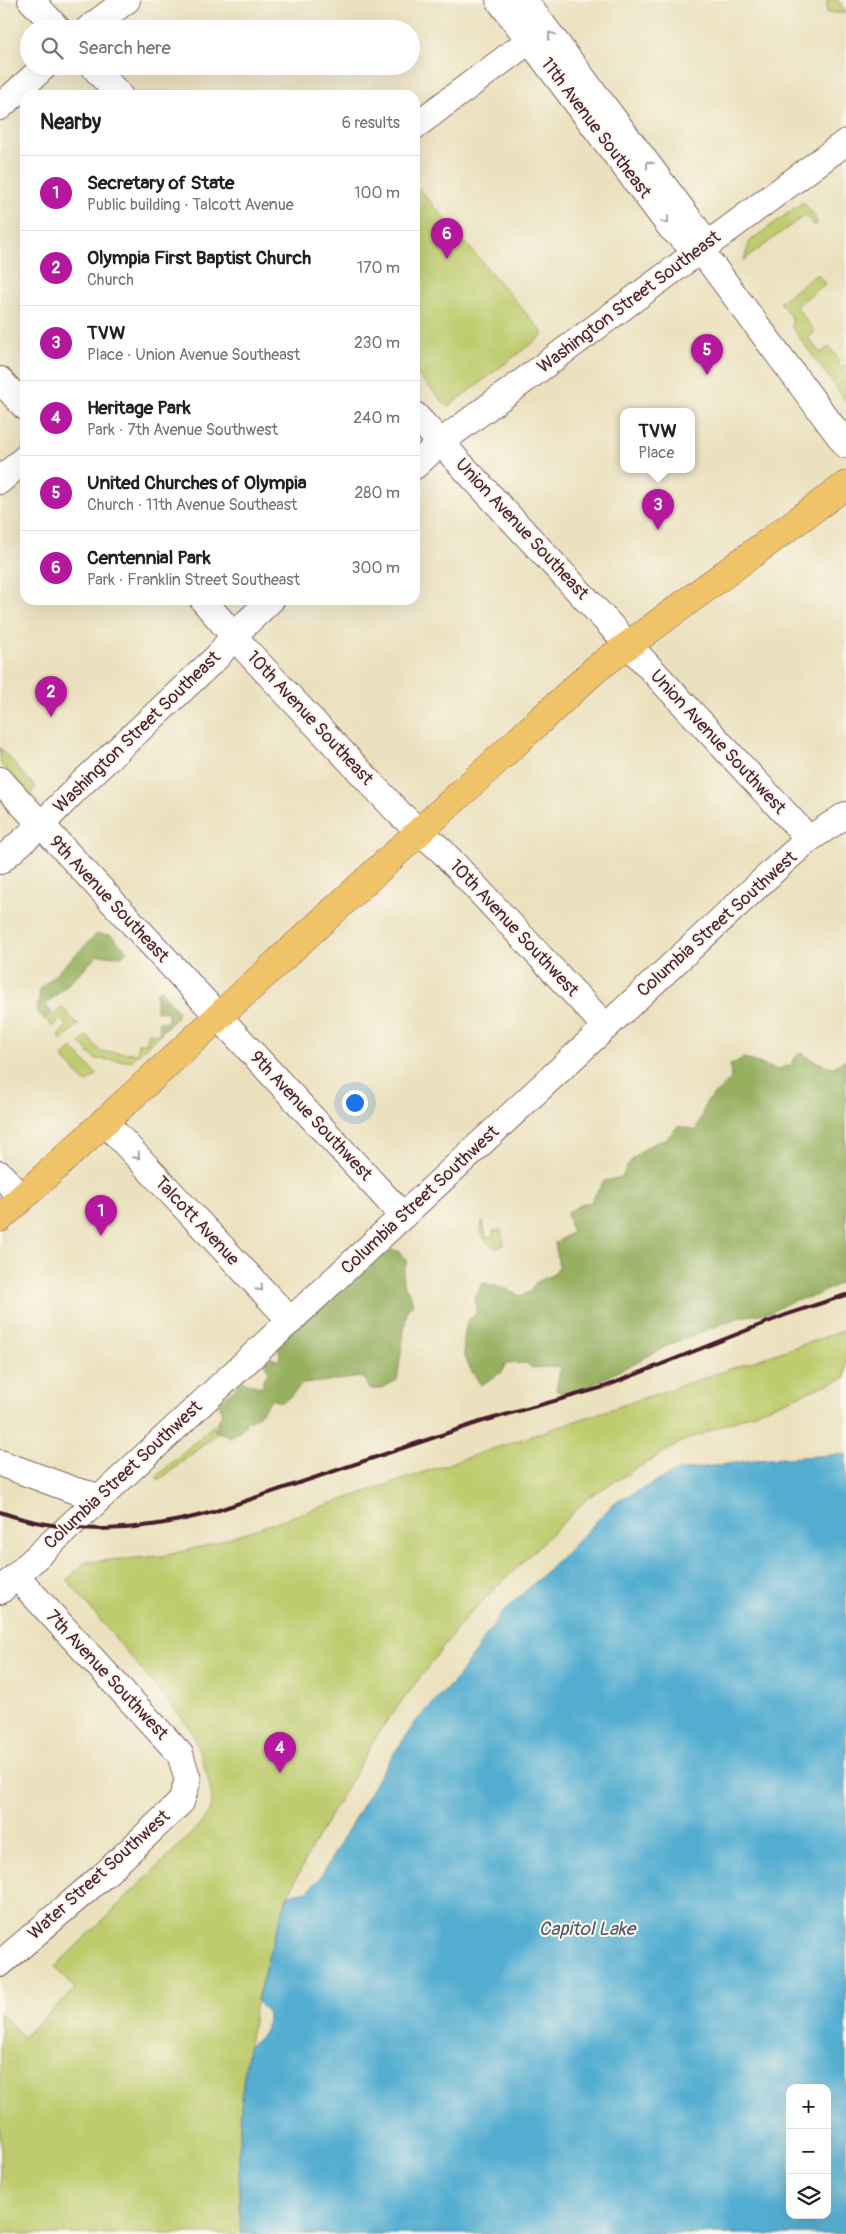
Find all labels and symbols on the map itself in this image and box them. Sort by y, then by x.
one-way arrow [548,32,556,41]
street label: 11th Avenue Southeast [536,53,657,204]
one-way arrow [646,161,654,170]
one-way arrow [660,215,668,224]
pin: 6 [431,218,463,259]
street label: Washington Street Southeast [533,225,726,378]
pin: 5 [691,334,723,375]
street label: Union Avenue Southeast [450,453,594,605]
pin: 3 [642,489,674,530]
street label: Washington Street Southeast [49,646,226,818]
street label: 10th Avenue Southeast [242,646,379,791]
street label: Union Avenue Southwest [645,665,791,820]
pin: 2 [35,676,67,717]
street label: 9th Avenue Southeast [44,831,174,968]
street label: Columbia Street Southwest [632,845,802,1002]
street label: 10th Avenue Southwest [444,855,584,1002]
street label: 9th Avenue Southwest [245,1046,378,1186]
your location [342,1090,368,1116]
street label: Columbia Street Southwest [336,1120,504,1279]
one-way arrow [131,1151,140,1160]
street label: Talcott Avenue [150,1171,244,1271]
pin: 1 [85,1195,117,1236]
one-way arrow [254,1282,263,1291]
street label: Columbia Street Southwest [39,1395,207,1554]
street label: 7th Avenue Southwest [41,1605,174,1745]
pin: 4 [264,1732,296,1773]
street label: Water Street Southwest [23,1805,175,1945]
water label: Capitol Lake [539,1917,637,1941]

